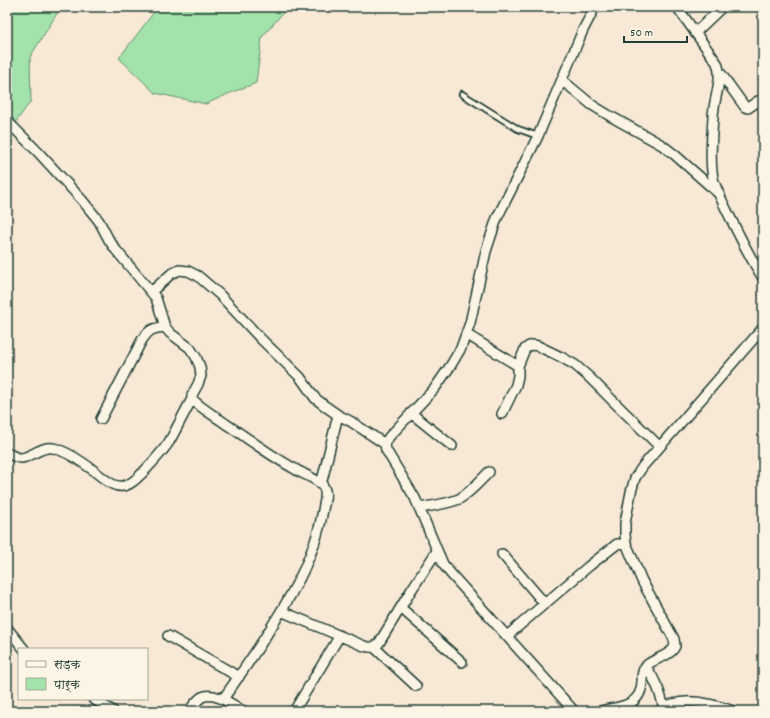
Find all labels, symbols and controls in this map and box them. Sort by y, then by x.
scale bar [624,18,687,44]
text: 50 m [630,25,653,42]
legend [18,648,148,700]
text: सड़क [53,657,82,674]
text: पार्क [53,677,81,694]

